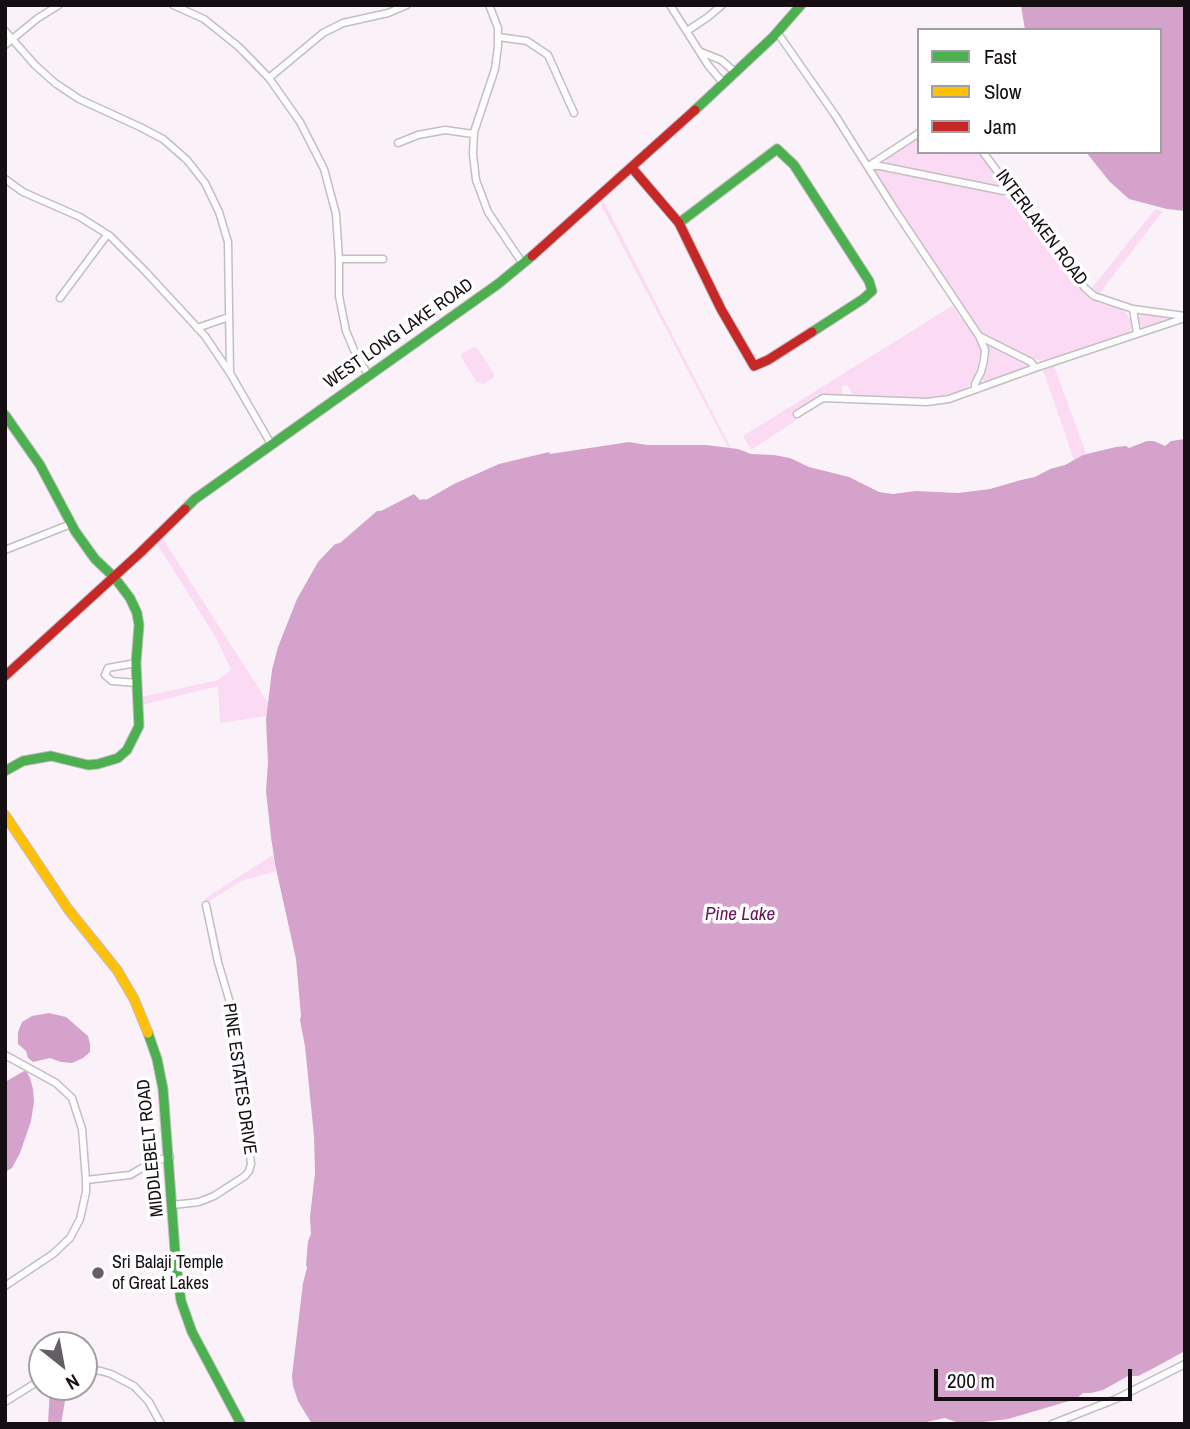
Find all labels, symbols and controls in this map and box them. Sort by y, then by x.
legend [917,28,1162,154]
text: Fast [984,42,1017,71]
text: Slow [984,77,1021,106]
text: Jam [984,112,1017,141]
street label: INTERLAKEN ROAD [990,166,1092,290]
street label: WEST LONG LAKE ROAD [320,274,478,394]
water label: Pine Lake [705,904,775,926]
street label: PINE ESTATES DRIVE [218,1002,260,1156]
street label: MIDDLEBELT ROAD [133,1078,169,1218]
place label: Sri Balaji Temple of Great Lakes [112,1252,224,1294]
marker: Sri Balaji Temple of Great Lakes [90,1265,106,1281]
north arrow [28,1331,98,1401]
scale bar [938,1356,1136,1400]
text: 200 m [947,1366,995,1395]
text: N [61,1368,84,1396]

